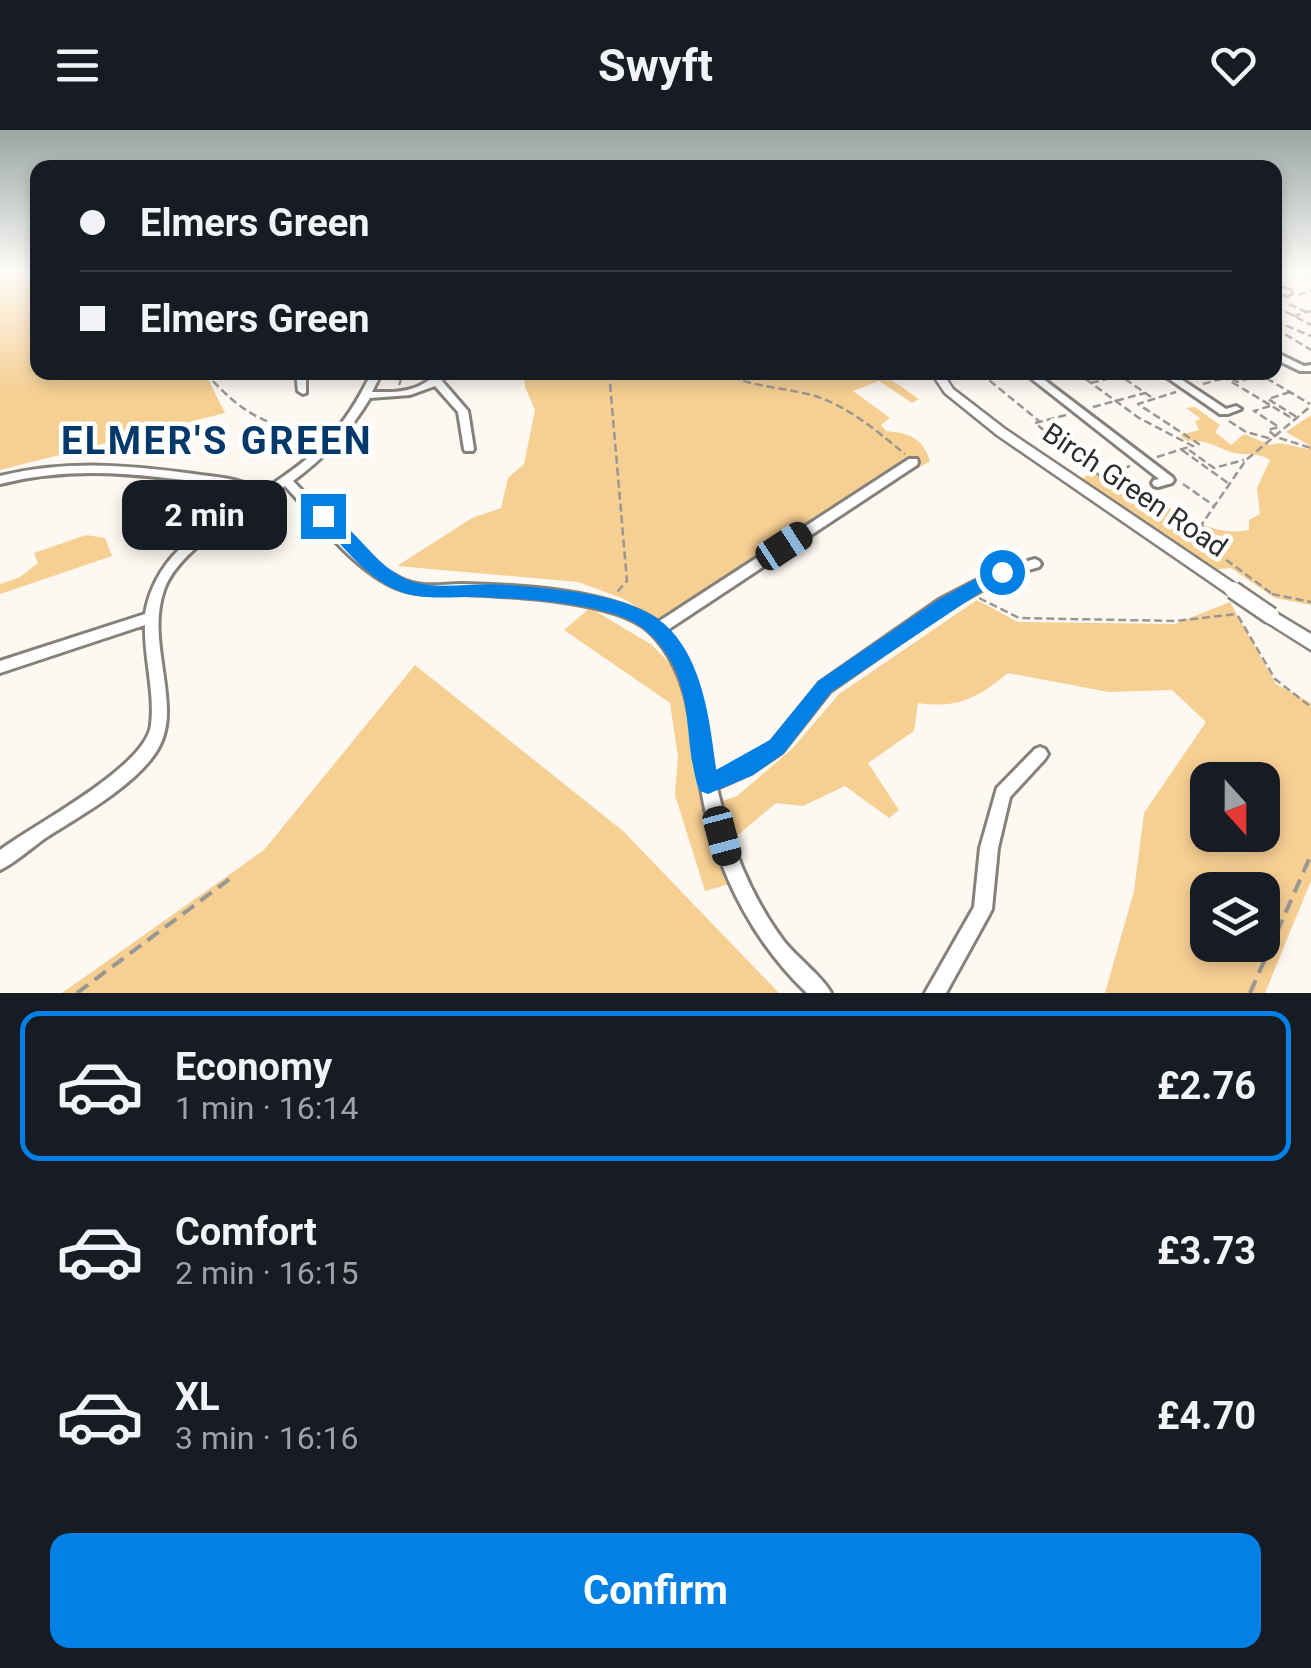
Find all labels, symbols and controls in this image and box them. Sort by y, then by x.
icon: menu [50,38,105,93]
icon: heart [1206,38,1261,93]
text: Swyft [598,39,713,92]
text: Elmers Green [140,201,370,245]
text: Elmers Green [140,297,370,341]
street label: Birch Green Road [1037,416,1233,564]
district label: ELMER'S GREEN [61,419,373,463]
callout: 2 min [123,481,288,551]
route end [301,494,346,539]
text: 2 min [164,496,245,534]
car [751,517,817,575]
route start [980,550,1025,595]
north arrow [1190,762,1280,852]
map controls [1190,762,1280,962]
car [700,803,744,869]
button: layers [1190,872,1280,962]
icon: car [55,1041,145,1131]
text: Economy [175,1045,332,1089]
text: £2.76 [1157,1064,1256,1108]
text: 1 min · 16:14 [175,1089,358,1127]
icon: car [55,1206,145,1296]
text: Comfort [175,1210,317,1254]
text: £3.73 [1157,1229,1256,1273]
text: 2 min · 16:15 [175,1254,358,1292]
icon: car [55,1371,145,1461]
text: XL [175,1375,220,1419]
text: £4.70 [1157,1394,1256,1438]
text: 3 min · 16:16 [175,1419,358,1457]
button: Confirm [50,1533,1261,1648]

